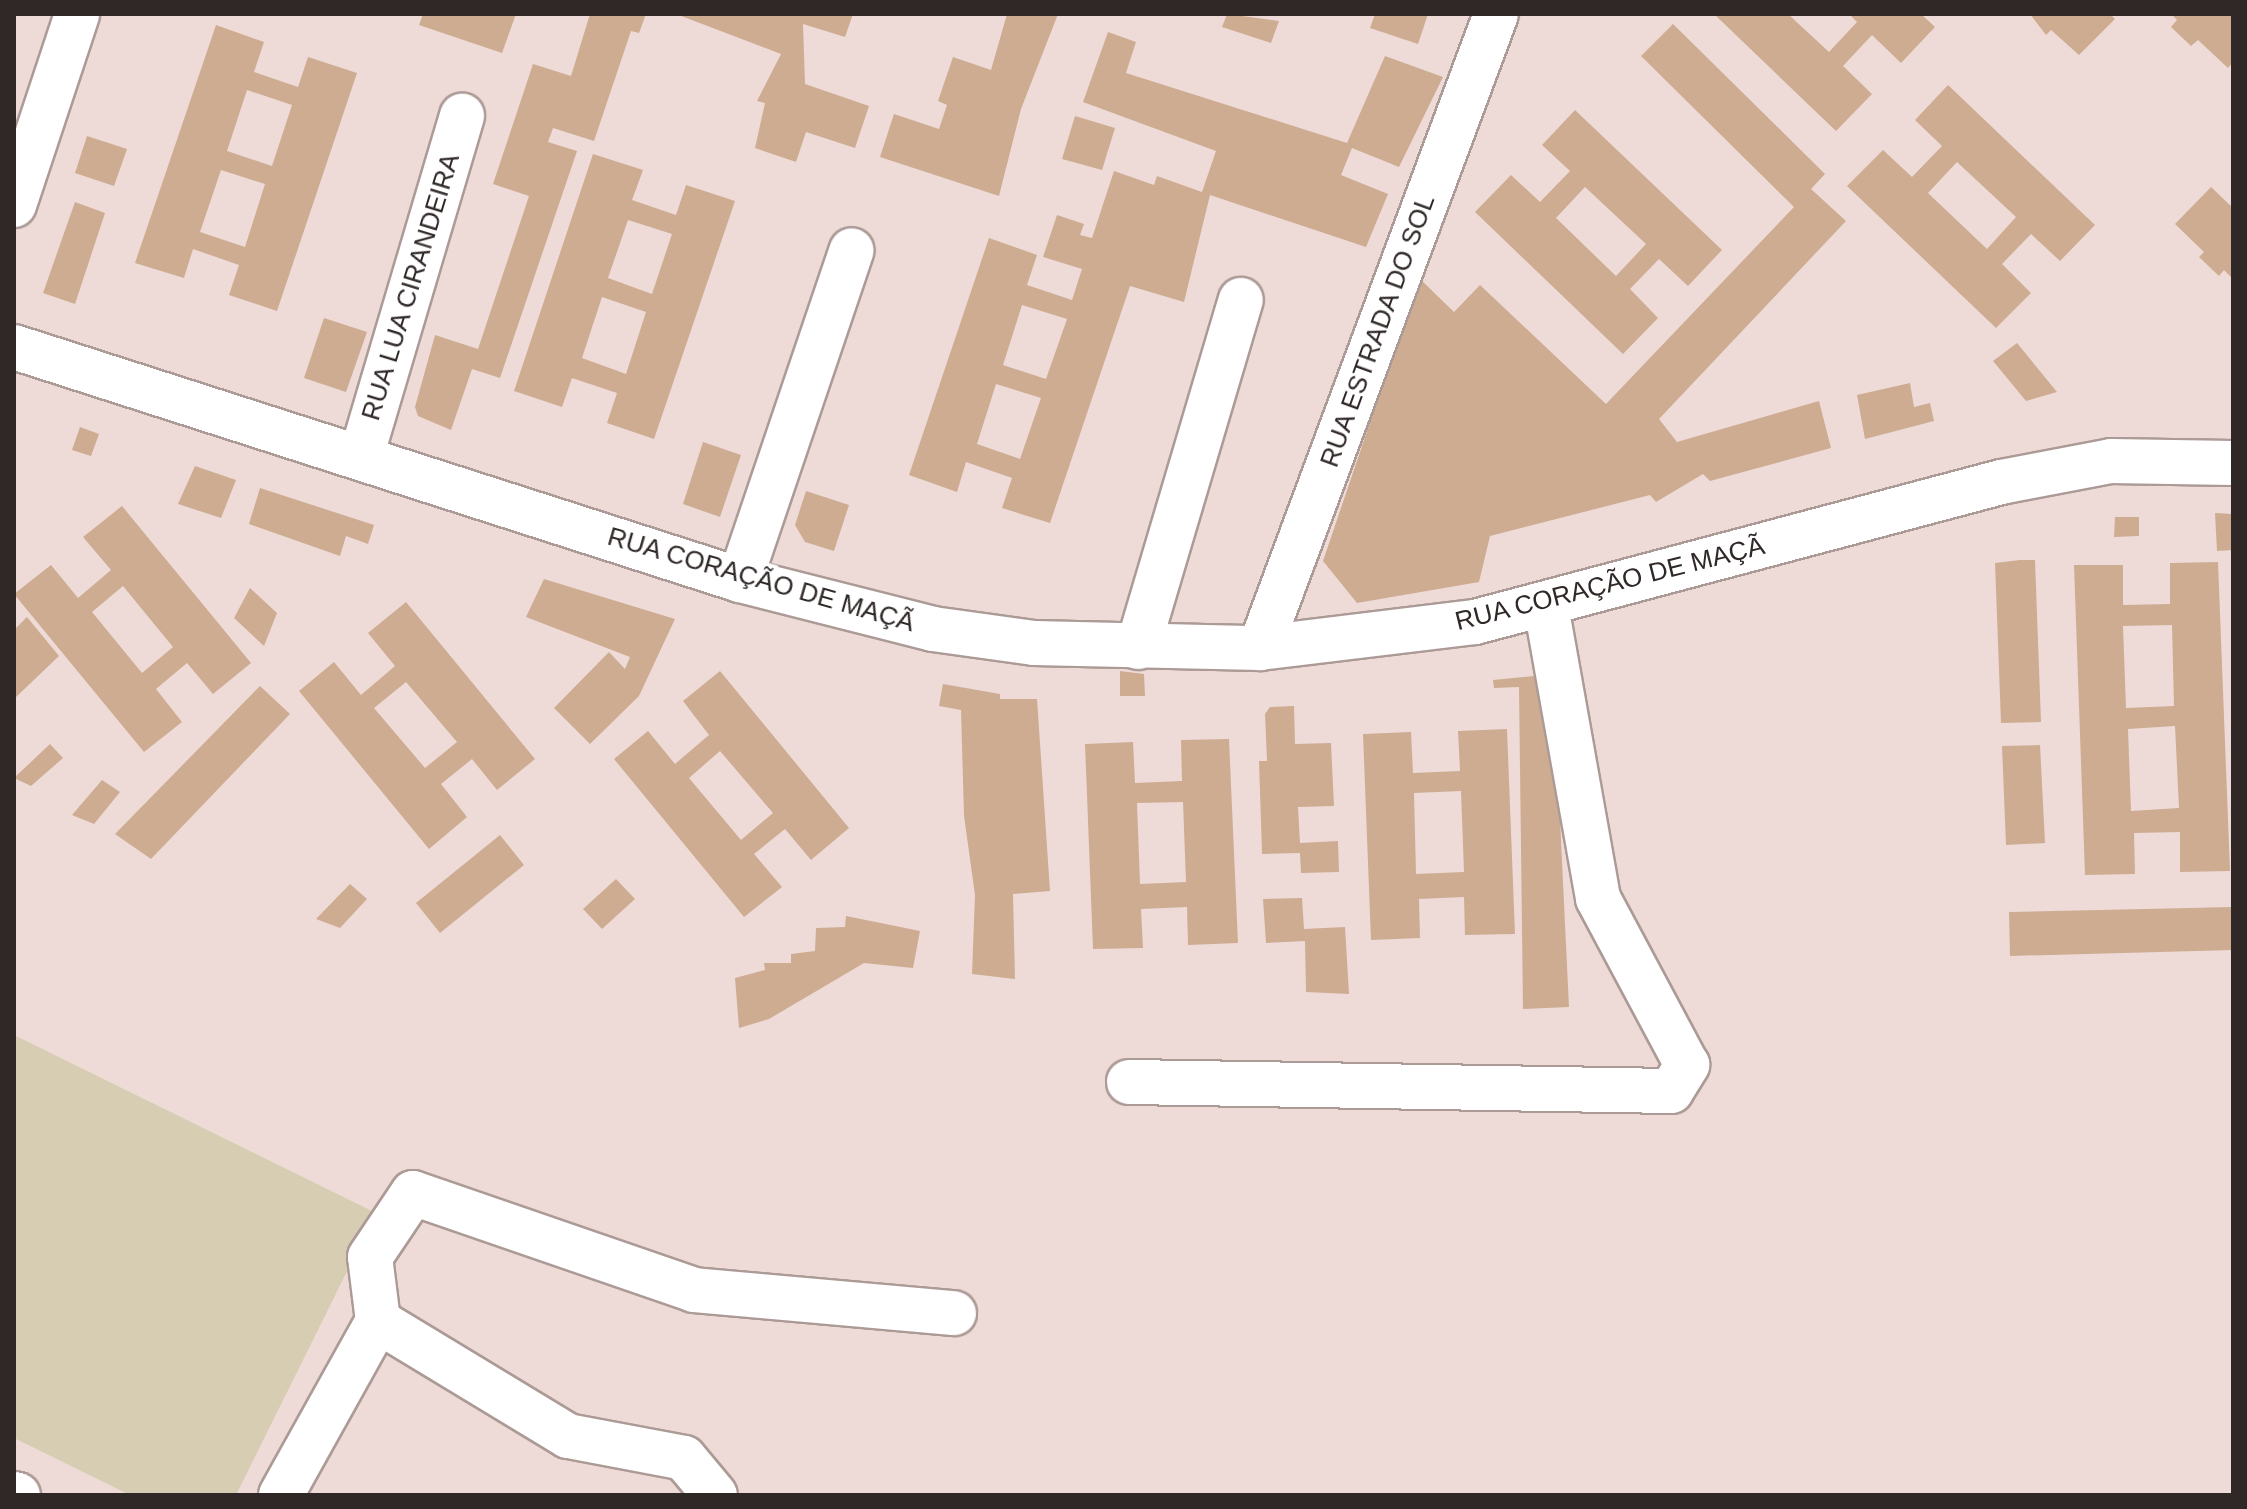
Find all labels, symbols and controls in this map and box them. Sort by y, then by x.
street label: RUA LUA CIRANDEIRA [355,148,467,426]
street label: RUA ESTRADA DO SOL [1314,189,1442,473]
street label: RUA CORAÇÃO DE MAÇÃ [603,521,919,639]
street label: RUA CORAÇÃO DE MAÇÃ [1451,530,1769,638]

